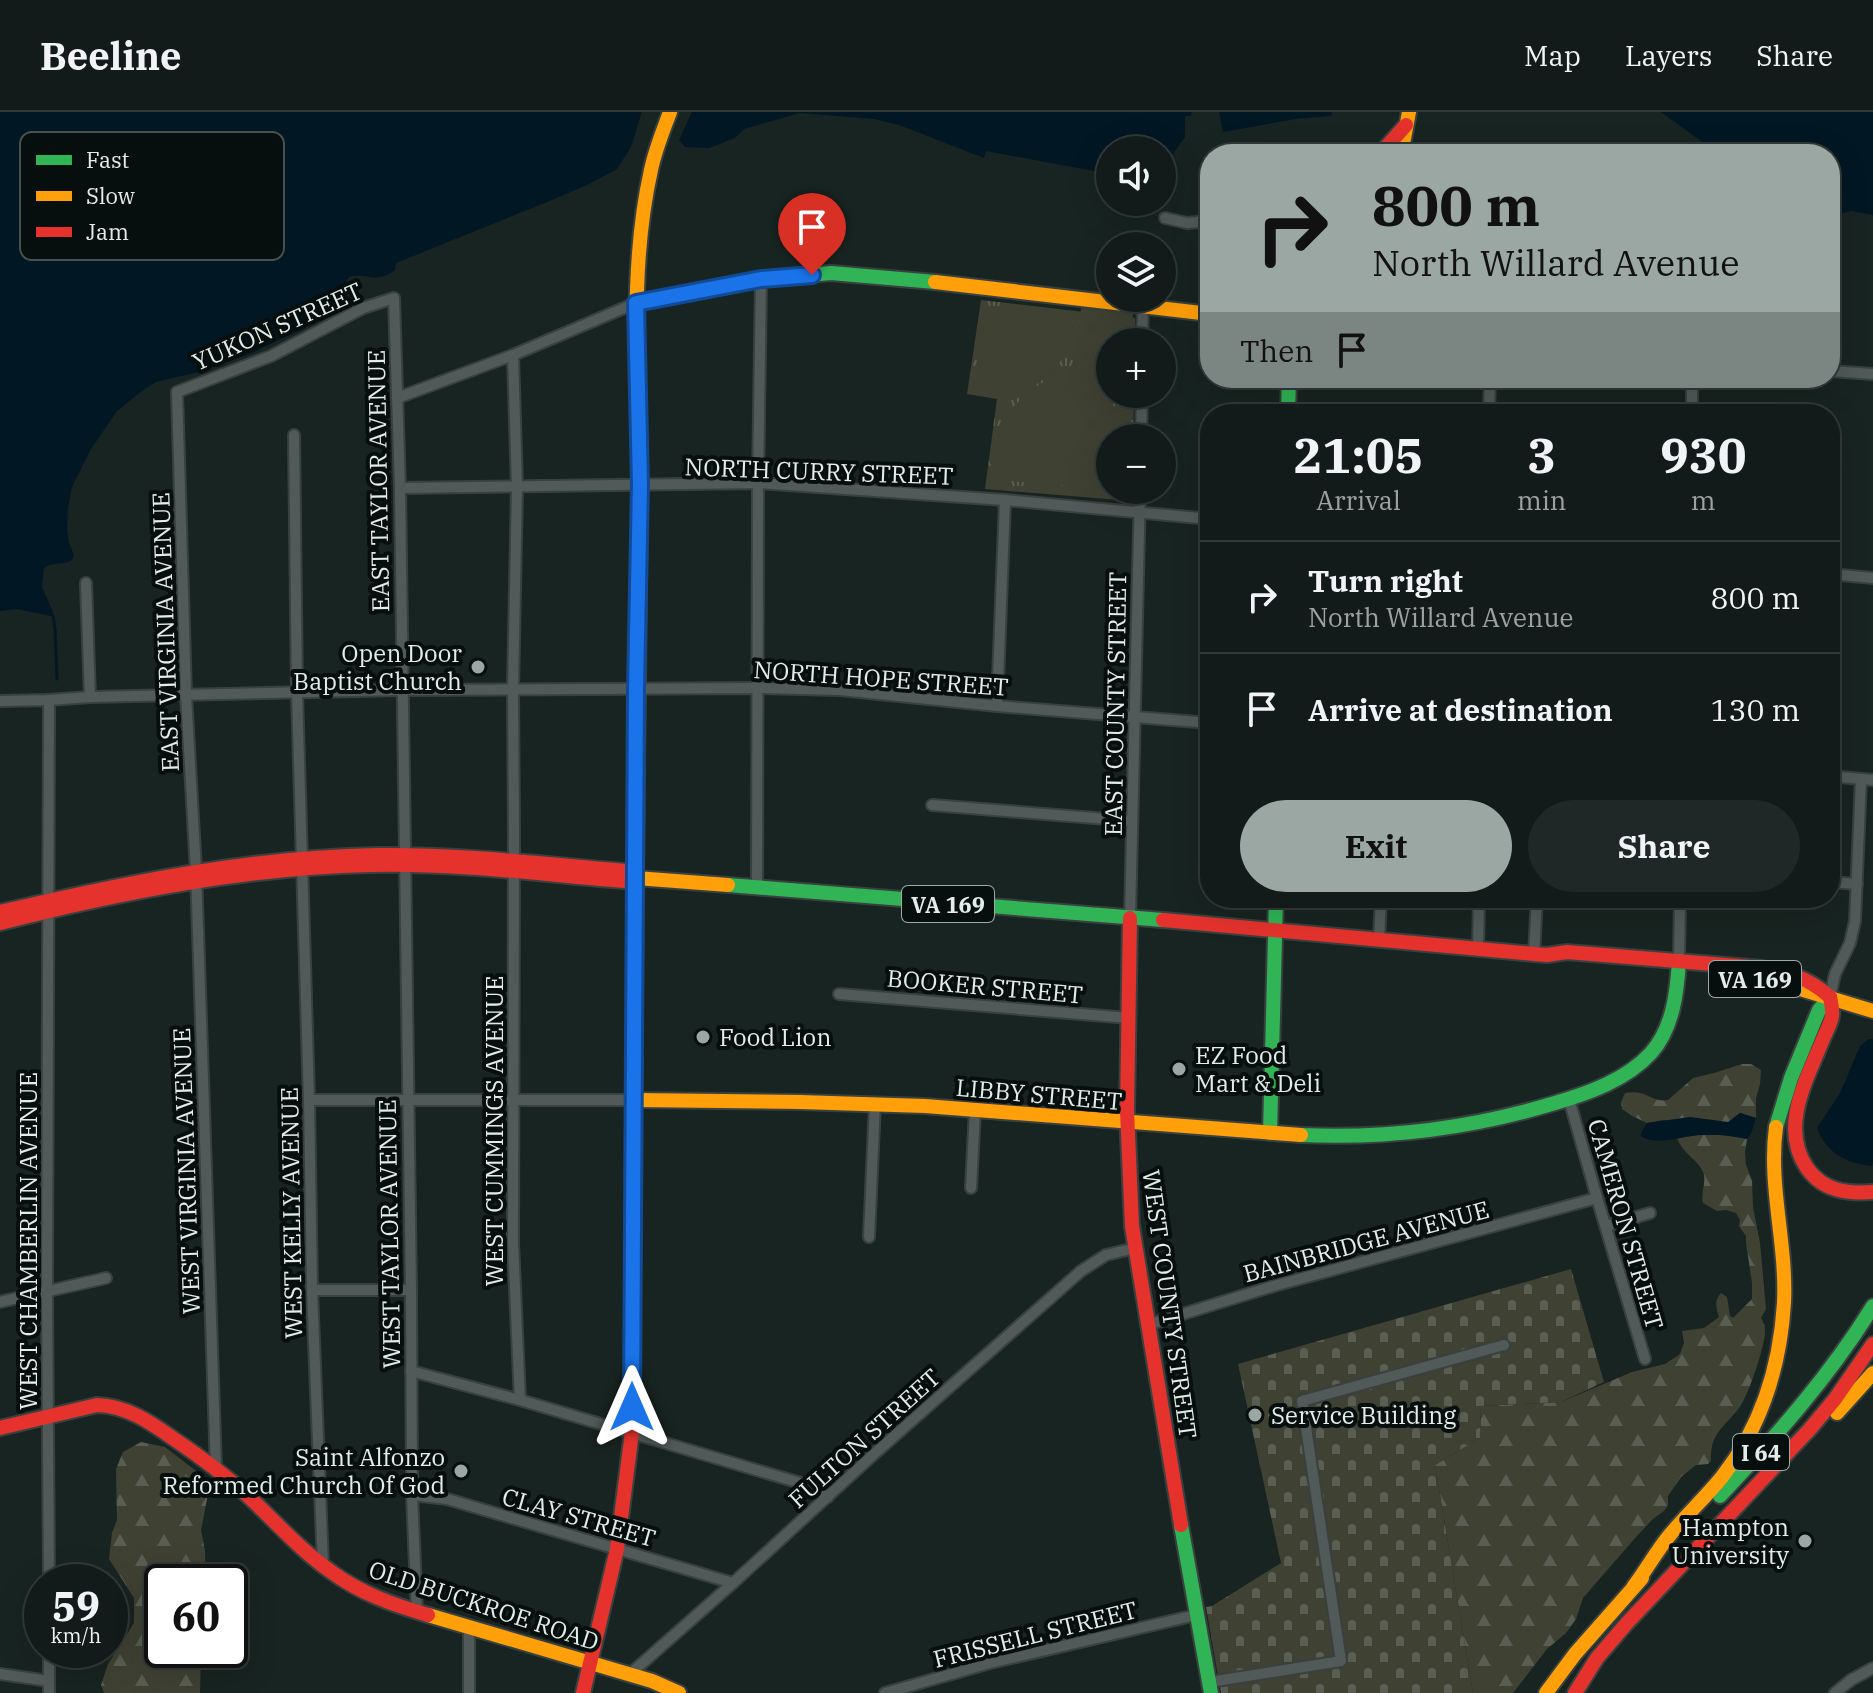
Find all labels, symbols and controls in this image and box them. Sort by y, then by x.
text: Beeline [40,31,182,80]
text: Map [1524,37,1581,74]
text: Layers [1625,37,1712,74]
text: Share [1756,37,1833,74]
legend [20,132,284,260]
map controls [1096,136,1176,504]
button: sound [1096,136,1176,216]
text: Fast [86,145,129,174]
text: 800 m [1372,169,1540,241]
icon: right [1240,176,1344,280]
text: Slow [86,181,135,210]
pin [778,193,846,275]
icon: arrive [790,205,834,249]
text: Jam [86,217,129,246]
button: layers [1096,232,1176,312]
text: North Willard Avenue [1372,239,1740,286]
street label: YUKON STREET [187,274,367,378]
button: + [1096,328,1176,408]
icon: arrive [1330,328,1374,372]
text: Then [1240,331,1314,370]
street label: EAST TAYLOR AVENUE [360,349,396,613]
button: − [1096,424,1176,504]
text: 21:05 [1294,424,1423,486]
text: 3 [1527,424,1556,486]
text: 930 [1660,424,1746,486]
street label: NORTH CURRY STREET [684,450,954,492]
text: Arrival [1316,483,1401,517]
text: min [1517,483,1566,517]
text: m [1691,483,1716,517]
street label: EAST VIRGINIA AVENUE [144,492,186,772]
text: Turn right [1308,561,1463,600]
street label: EAST COUNTY STREET [1097,572,1133,836]
icon: right [1240,575,1284,619]
text: 800 m [1710,578,1800,617]
text: North Willard Avenue [1308,600,1574,634]
place label: Open Door Baptist Church [293,637,462,697]
street label: NORTH HOPE STREET [752,653,1010,703]
marker: Open Door Baptist Church [469,658,487,676]
icon: arrive [1240,687,1284,731]
text: Arrive at destination [1308,690,1613,729]
text: 130 m [1710,690,1800,729]
button: Exit [1240,800,1512,892]
button: Share [1528,800,1800,892]
road number: VA 169 [902,886,994,922]
street label: BOOKER STREET [886,961,1084,1011]
road number: VA 169 [1709,961,1801,997]
street label: WEST CUMMINGS AVENUE [478,976,510,1286]
place label: Food Lion [719,1021,831,1053]
street label: WEST VIRGINIA AVENUE [165,1027,207,1315]
marker: Food Lion [694,1028,712,1046]
place label: EZ Food Mart & Deli [1195,1039,1321,1099]
marker: EZ Food Mart & Deli [1170,1060,1188,1078]
street label: LIBBY STREET [955,1071,1123,1117]
street label: WEST CHAMBERLIN AVENUE [12,1072,44,1410]
street label: WEST KELLY AVENUE [273,1087,309,1339]
street label: WEST TAYLOR AVENUE [371,1099,407,1369]
street label: CAMERON STREET [1581,1115,1671,1333]
street label: WEST COUNTY STREET [1135,1167,1205,1441]
street label: BAINBRIDGE AVENUE [1240,1193,1492,1289]
street label: FULTON STREET [781,1361,947,1515]
position arrow [590,1365,674,1449]
place label: Service Building [1271,1399,1456,1431]
marker: Service Building [1246,1406,1264,1424]
road number: I 64 [1733,1434,1789,1470]
place label: Saint Alfonzo Reformed Church Of God [162,1441,445,1501]
marker: Saint Alfonzo Reformed Church Of God [452,1462,470,1480]
street label: CLAY STREET [499,1480,659,1554]
place label: Hampton University [1672,1511,1789,1571]
marker: Hampton University [1796,1532,1814,1550]
street label: OLD BUCKROE ROAD [365,1553,603,1657]
speed limit sign: 60 [144,1564,248,1668]
text: 59 [52,1580,100,1632]
street label: FRISSELL STREET [930,1593,1140,1675]
text: km/h [51,1622,101,1649]

